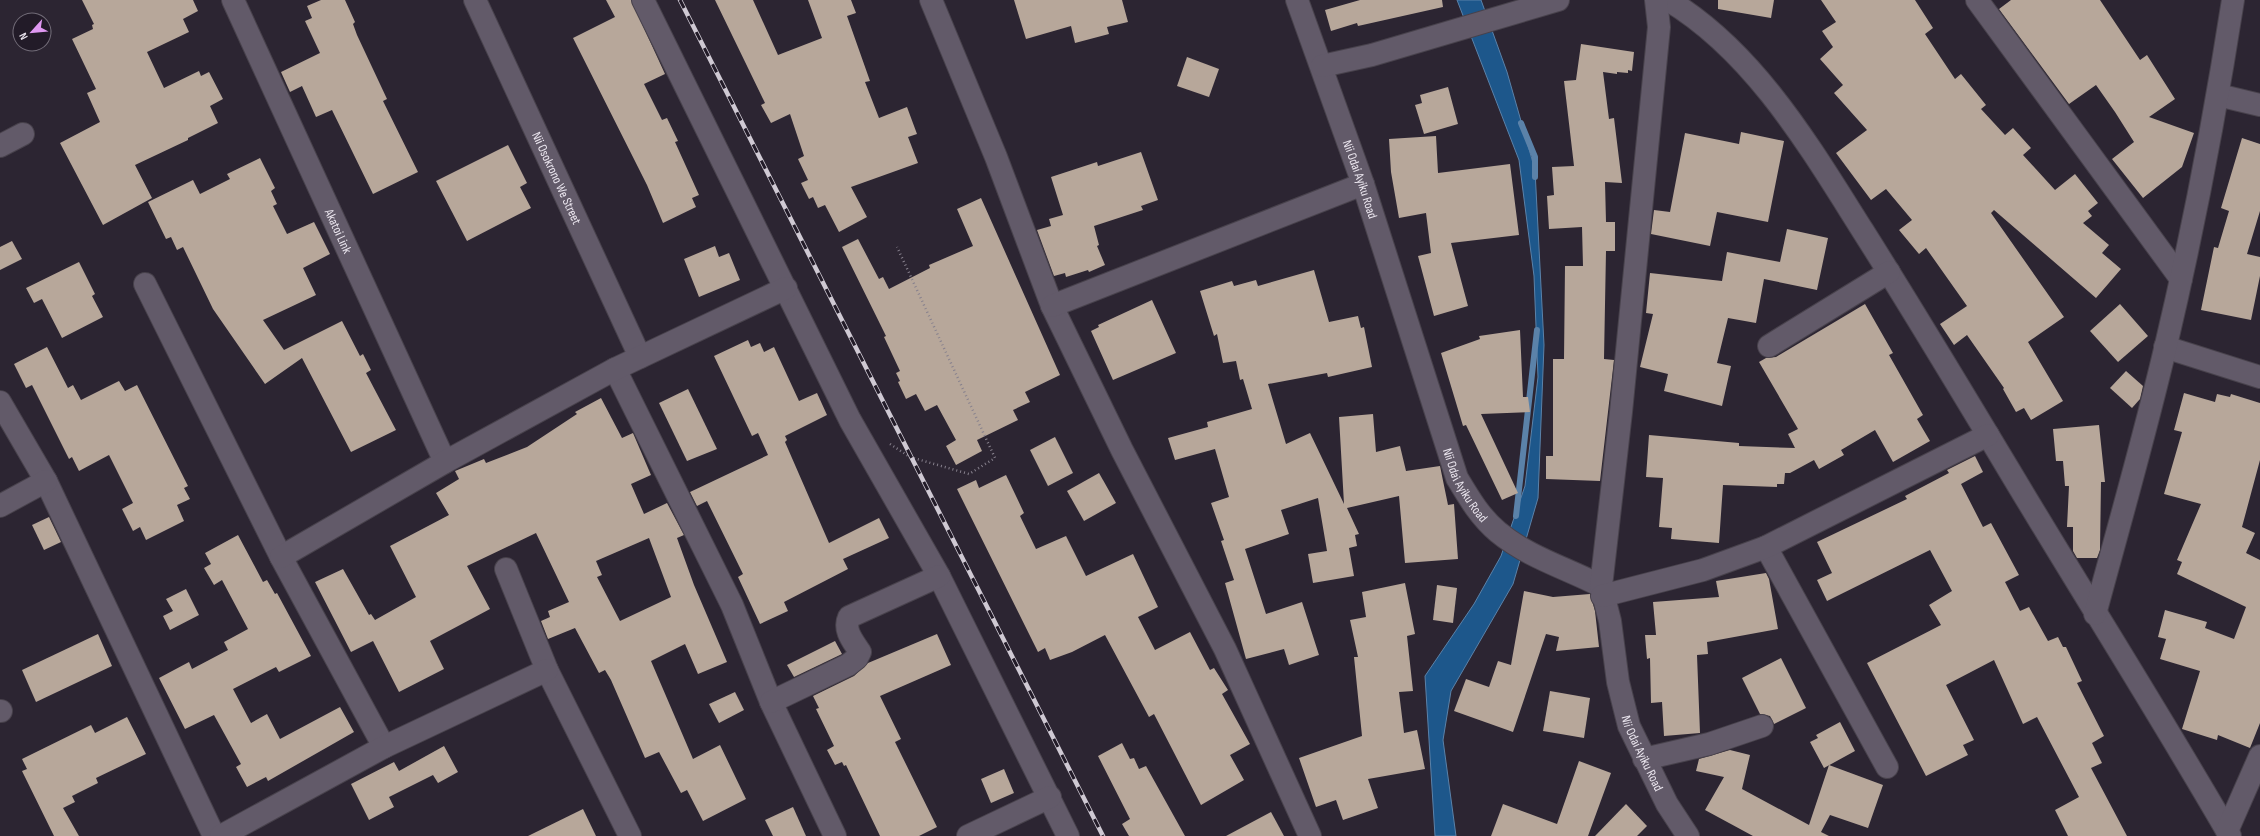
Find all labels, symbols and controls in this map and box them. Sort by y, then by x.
north arrow [12,12,52,52]
text: N [16,31,31,42]
street label: Nii Osokrono We Street [528,130,585,227]
street label: Nii Odai Ayiku Road [1339,138,1380,221]
street label: Akatoi Link [320,206,355,256]
street label: Nii Odai Ayiku Road [1439,446,1491,526]
street label: Nii Odai Ayiku Road [1618,714,1666,794]

